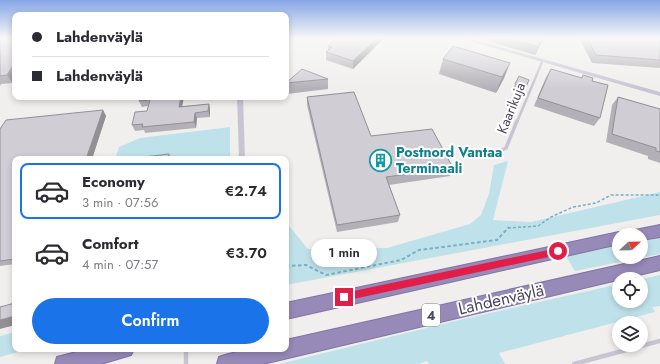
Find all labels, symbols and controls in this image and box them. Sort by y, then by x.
text: Lahdenväylä [56,26,143,48]
text: Lahdenväylä [56,65,143,87]
street label: Kaarikuja [492,79,530,137]
place label: Postnord Vantaa Terminaali [396,142,502,178]
building icon: Postnord Vantaa Terminaali [368,147,394,173]
text: Economy [82,171,145,193]
icon: car [34,173,70,209]
text: €2.74 [225,180,267,202]
text: 3 min · 07:56 [82,193,158,212]
north arrow [612,228,648,264]
map controls [612,228,648,352]
text: Comfort [82,233,139,255]
icon: car [34,235,70,271]
callout: 1 min [311,239,377,267]
text: €3.70 [226,242,267,264]
route start [549,242,567,260]
text: 1 min [328,243,360,262]
text: 4 min · 07:57 [82,255,158,274]
button: locate [612,272,648,308]
street label: Lahdenväylä [456,277,546,321]
route end [335,288,353,306]
button: Confirm [32,298,269,344]
road number: 4 [422,304,440,326]
button: layers [612,316,648,352]

